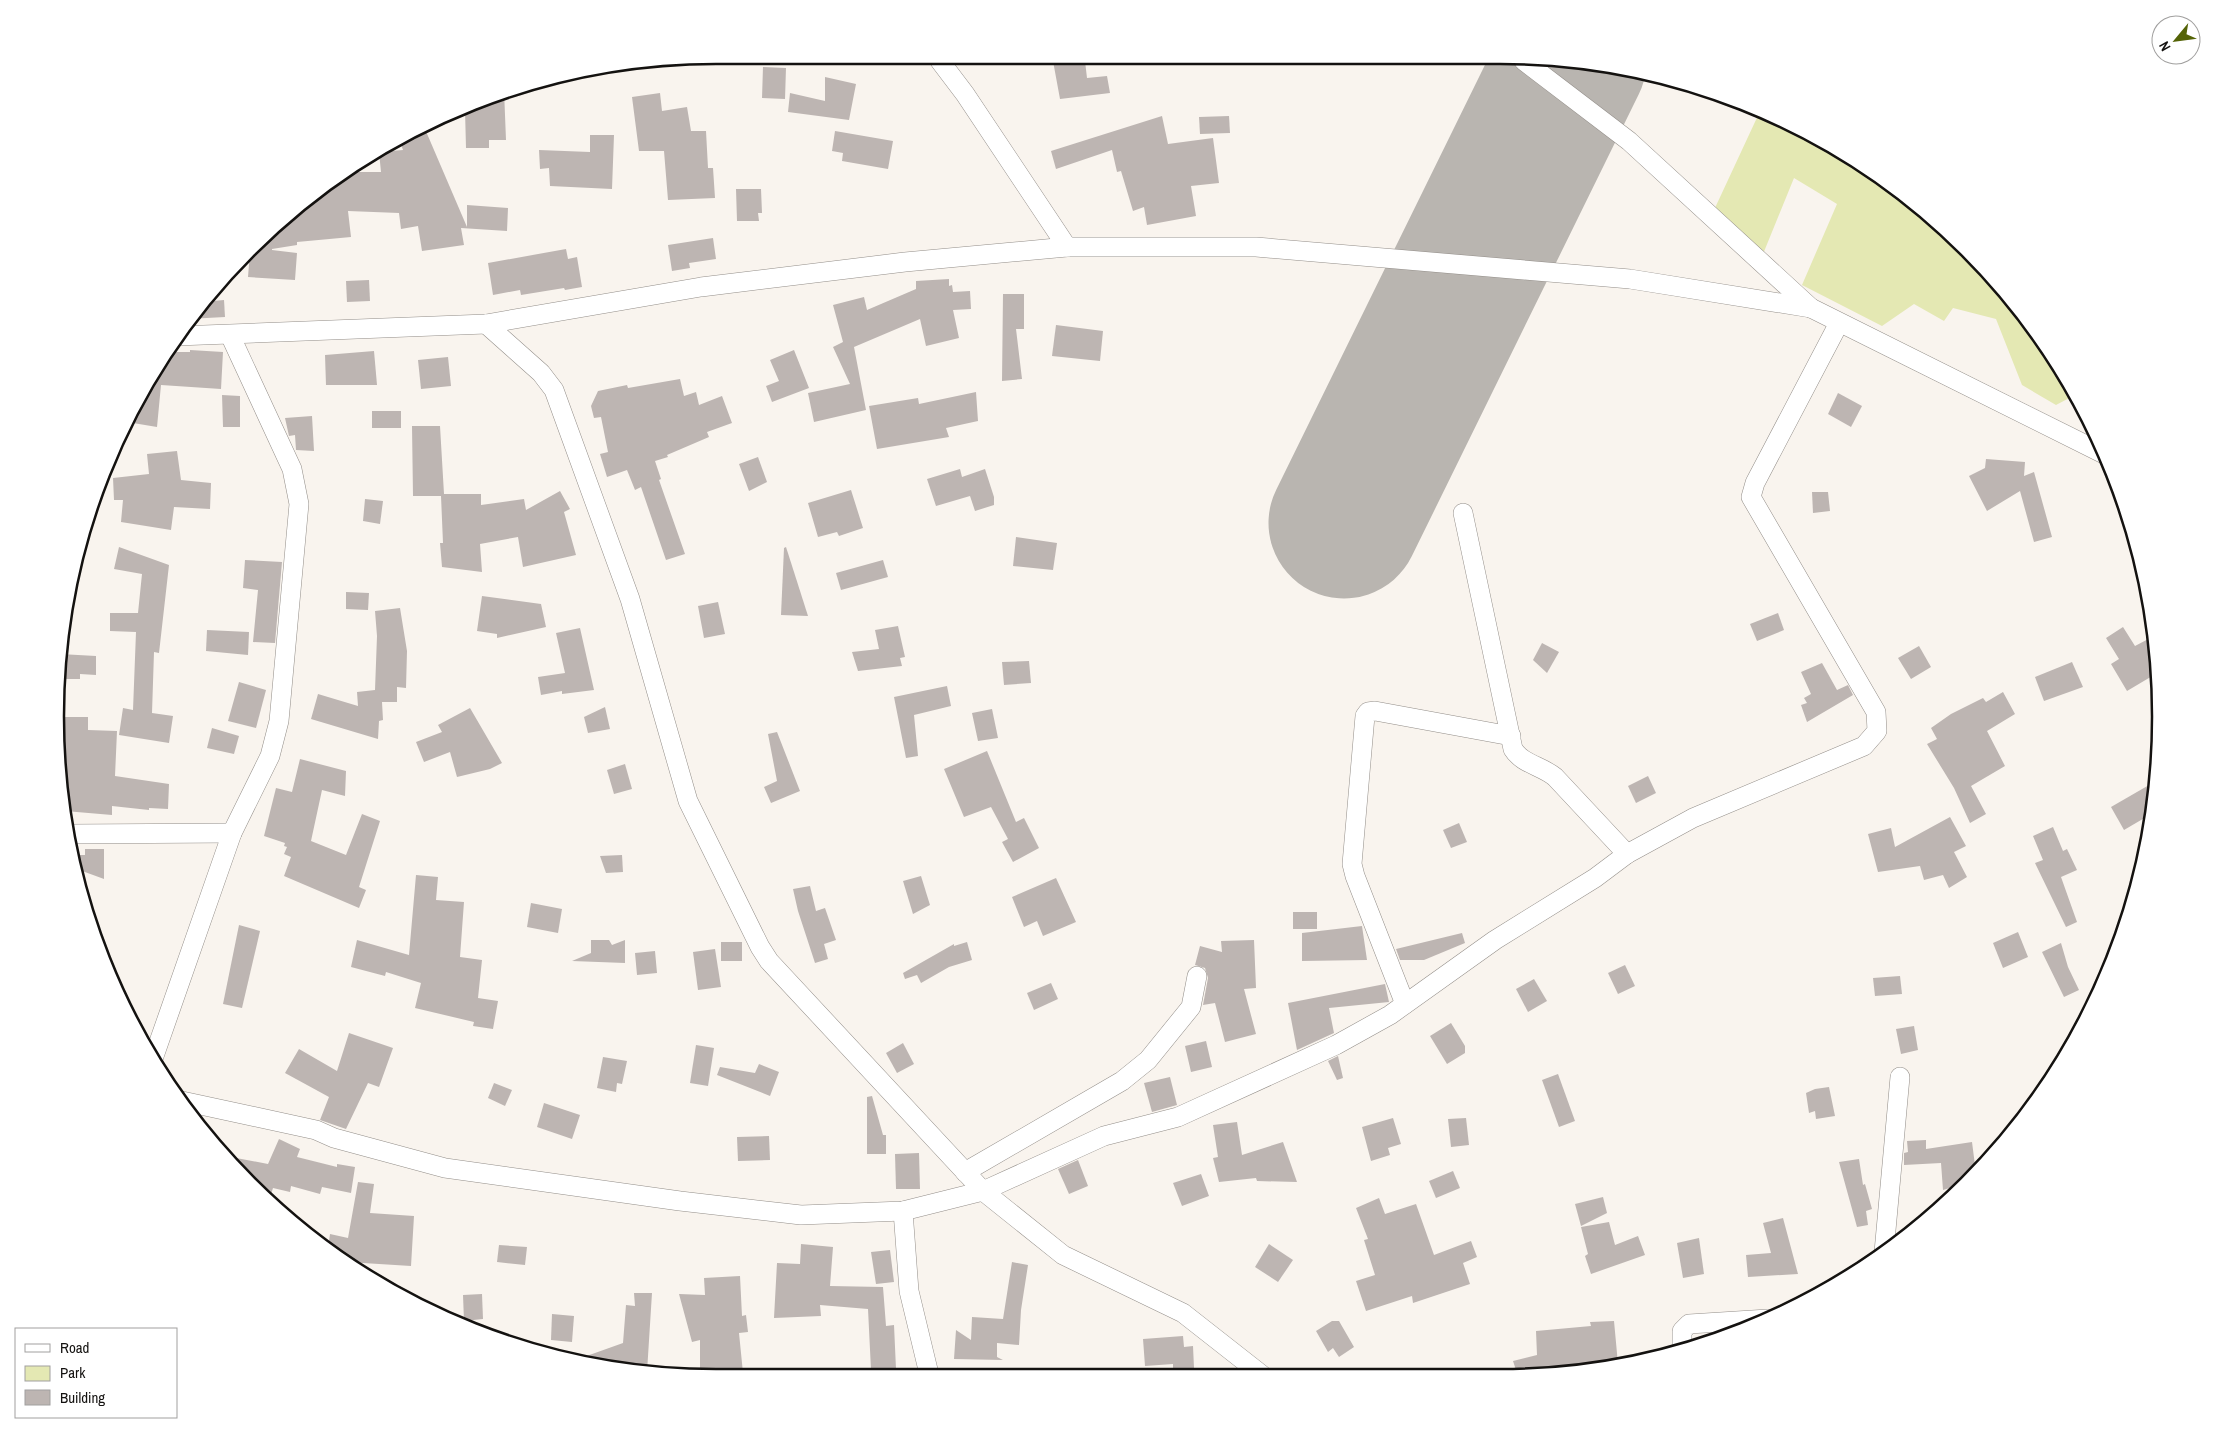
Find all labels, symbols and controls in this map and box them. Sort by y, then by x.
north arrow [2151,15,2201,65]
text: N [2155,38,2175,54]
legend [15,1328,178,1418]
text: Road [60,1337,89,1358]
text: Park [60,1362,86,1383]
text: Building [60,1387,105,1408]

